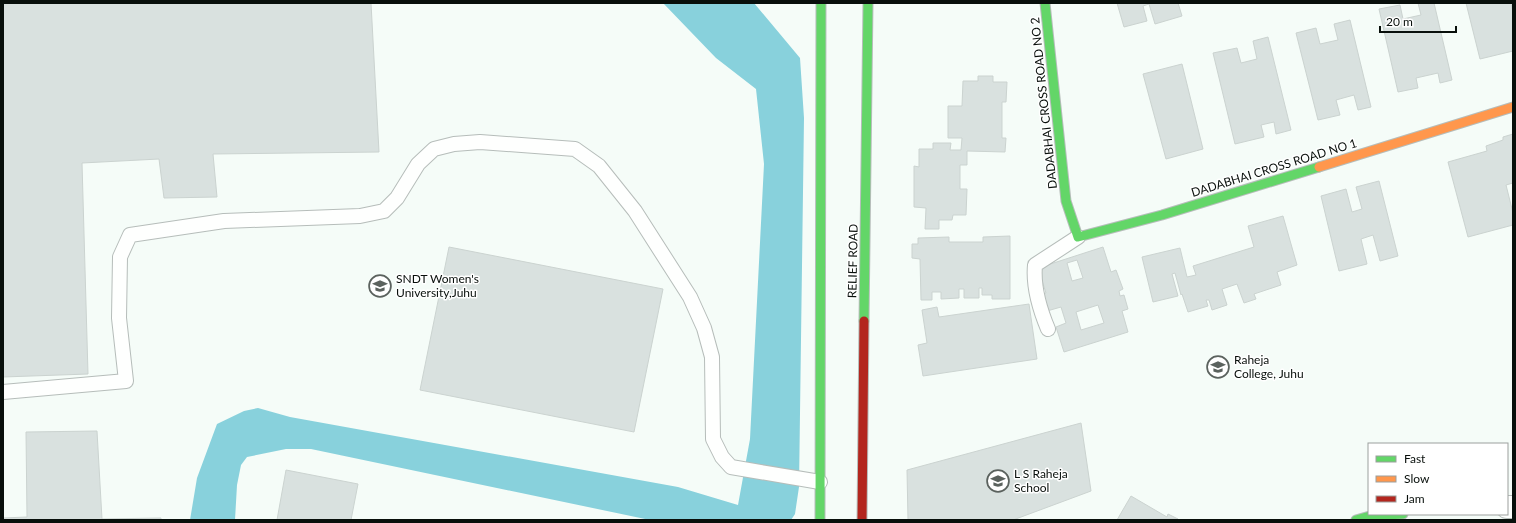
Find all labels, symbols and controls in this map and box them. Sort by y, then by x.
scale bar [1380,8,1456,34]
text: 20 m [1386,14,1413,29]
street label: DADABHAI CROSS ROAD NO 2 [1027,16,1060,190]
street label: DADABHAI CROSS ROAD NO 1 [1189,135,1359,200]
street label: RELIEF ROAD [844,224,861,298]
place label: SNDT Women's University,Juhu [396,271,479,300]
school or university icon: SNDT Women's University,Juhu [367,273,393,299]
place label: Raheja College, Juhu [1234,352,1304,381]
school or university icon: Raheja College, Juhu [1205,354,1231,380]
legend [1368,443,1508,515]
text: Fast [1404,451,1426,466]
place label: L S Raheja School [1014,466,1068,495]
school or university icon: L S Raheja School [985,468,1011,494]
text: Slow [1404,471,1430,486]
text: Jam [1404,491,1425,506]

